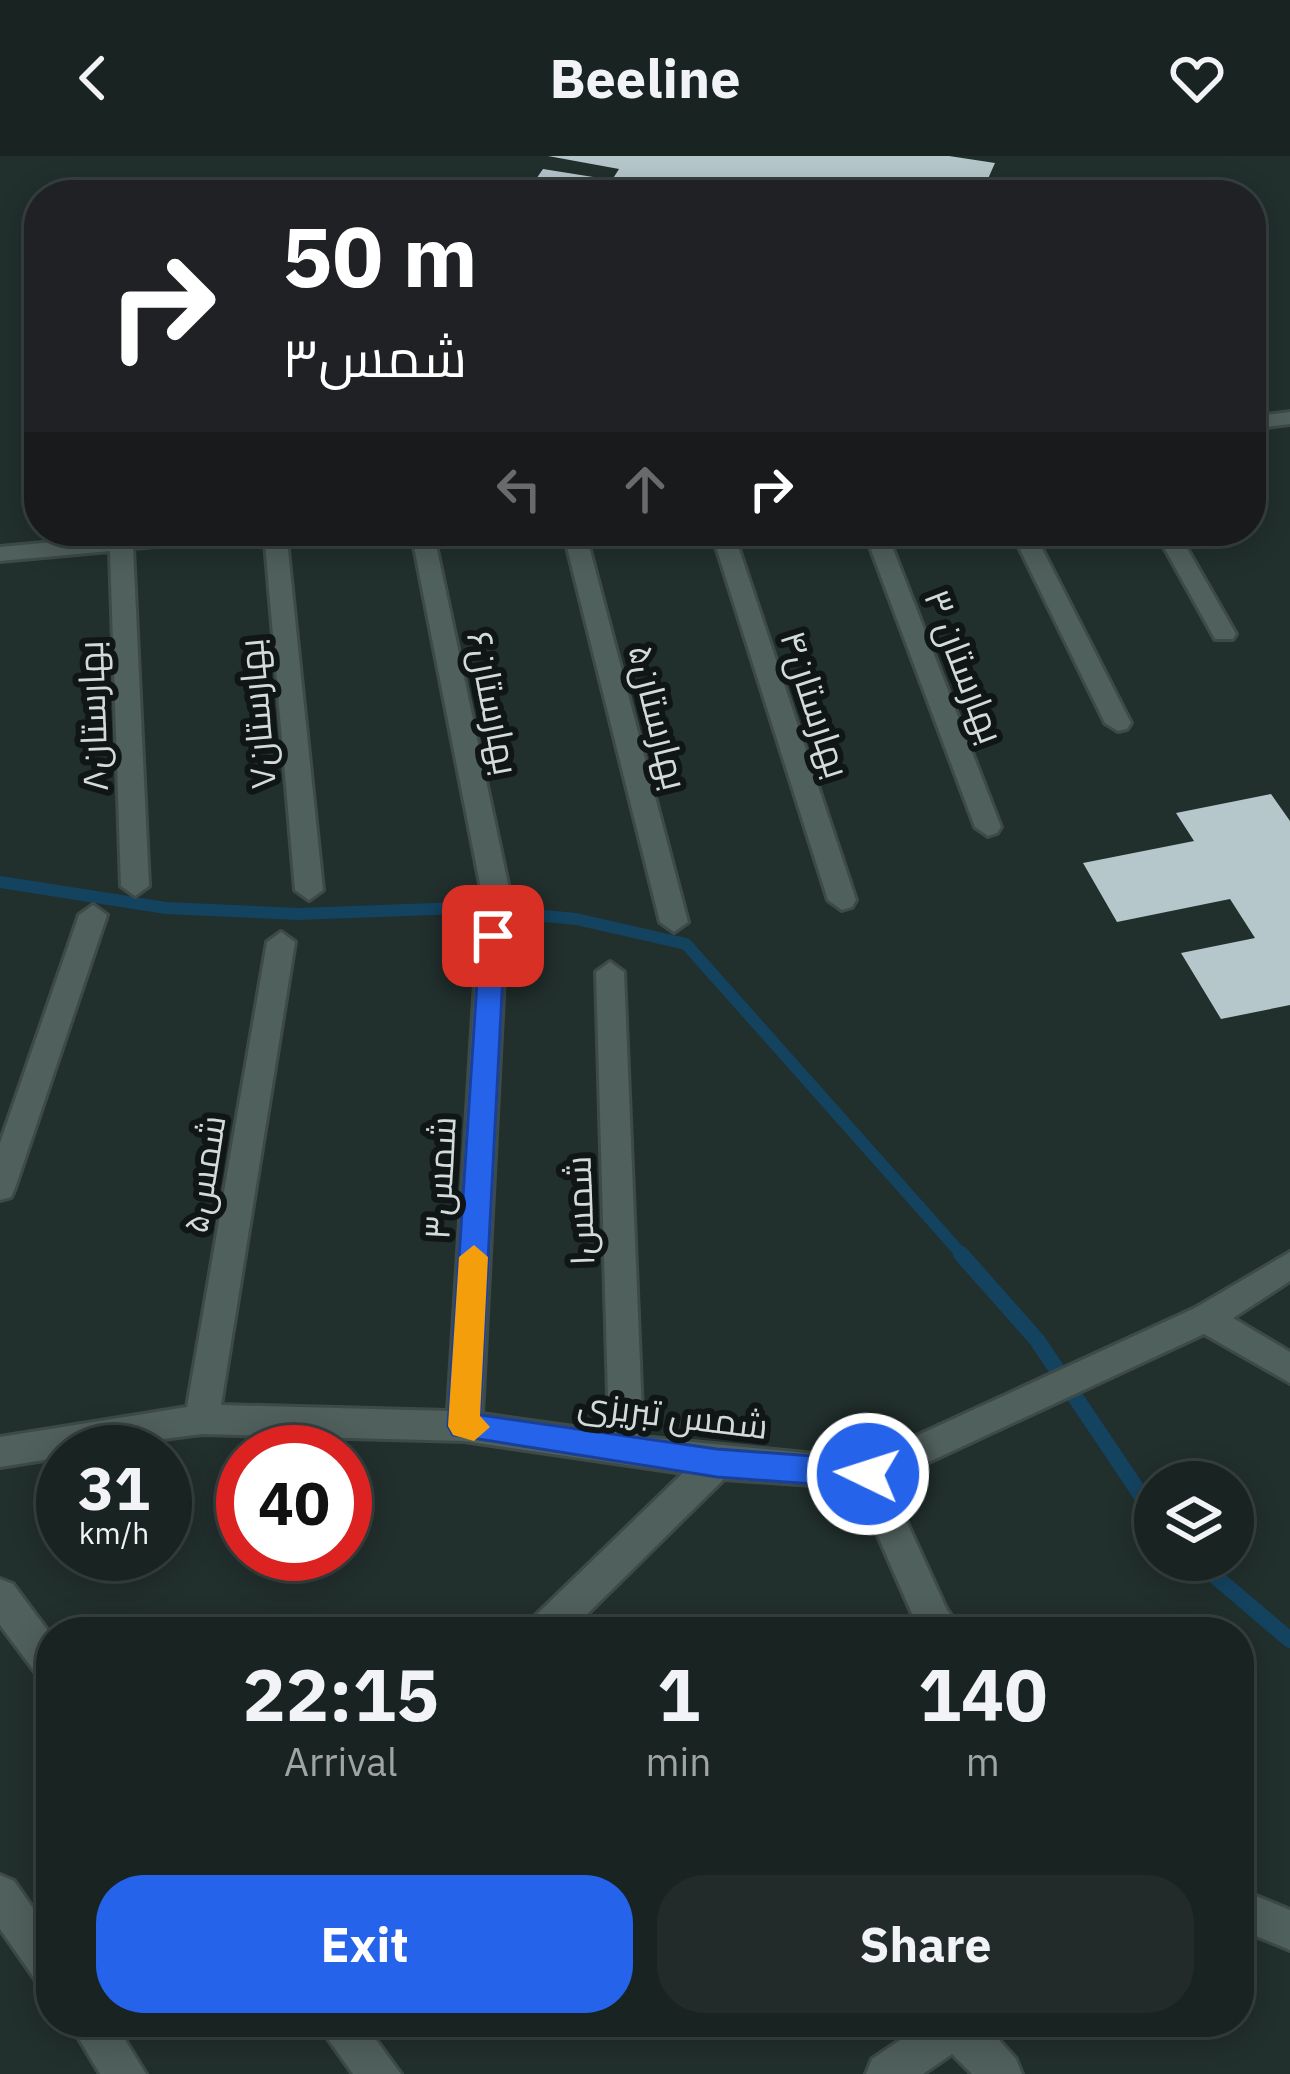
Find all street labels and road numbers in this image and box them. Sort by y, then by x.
street label: بهارستان ۳ [914,582,1016,750]
street label: بهارستان۴ [770,624,862,784]
street label: بهارستان۶ [457,627,531,779]
street label: بهارستان۷ [226,637,286,791]
street label: بهارستان۵ [618,639,700,795]
street label: بهارستان۸ [66,640,118,792]
street label: شمس۵ [171,1112,235,1236]
street label: شمس۳ [412,1115,466,1241]
street label: شمس۱ [554,1155,604,1267]
street label: شمس تبریزی [575,1379,771,1449]

